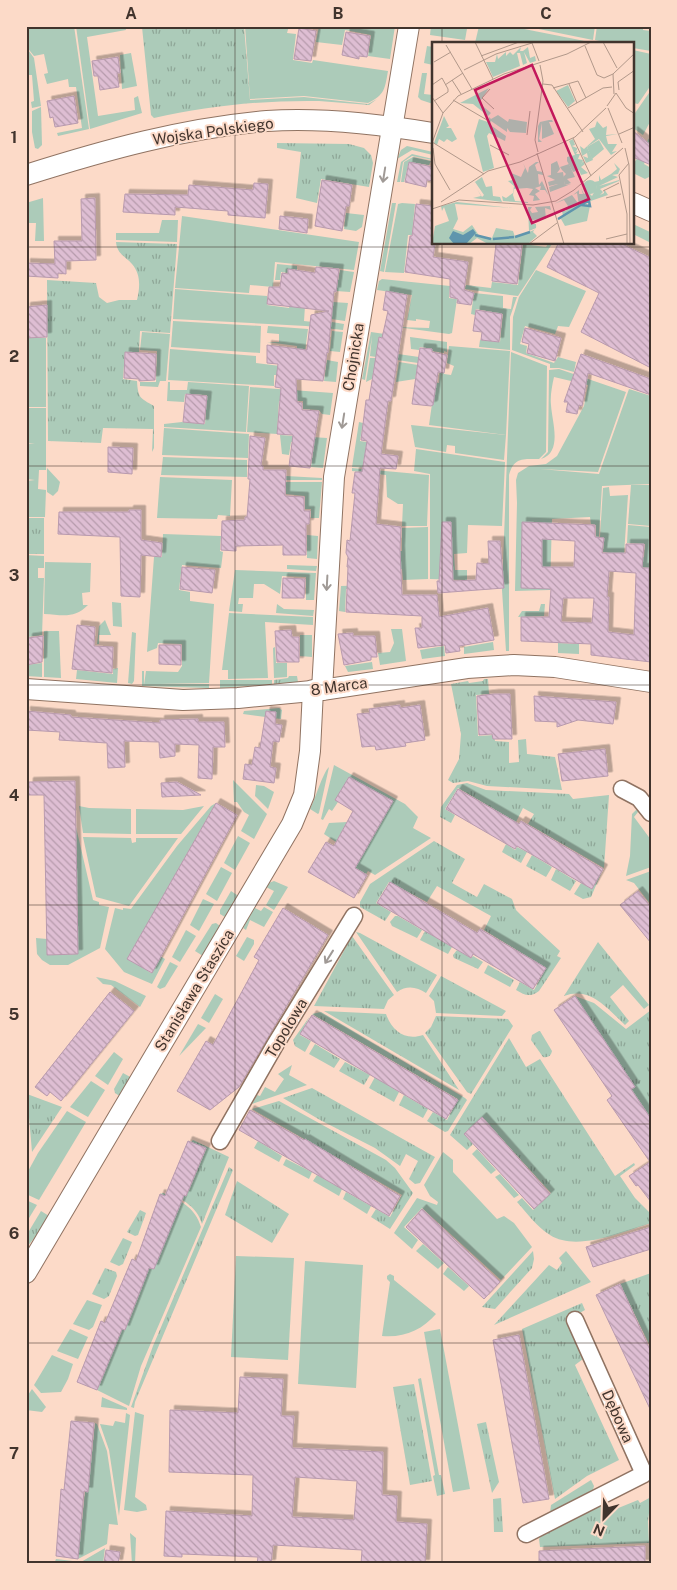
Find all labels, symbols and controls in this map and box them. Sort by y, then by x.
text: A [125,4,137,23]
text: B [333,4,344,23]
text: C [540,4,552,23]
inset map [432,42,634,245]
street label: Wojska Polskiego [152,114,274,148]
text: 1 [11,128,17,147]
one-way arrow [378,166,388,182]
street label: Chojnicka [339,322,367,392]
text: 2 [9,347,19,366]
one-way arrow [337,413,347,429]
text: 3 [9,566,19,585]
one-way arrow [323,575,332,591]
street label: 8 Marca [310,674,368,698]
text: 4 [9,786,20,805]
street label: Stanisława Staszica [151,926,237,1054]
one-way arrow [324,950,334,964]
street label: Topolowa [262,995,310,1061]
text: 5 [9,1005,20,1024]
text: 6 [9,1224,19,1243]
street label: Dębowa [599,1387,637,1445]
text: 7 [9,1444,19,1463]
north arrow [580,1492,630,1542]
text: N [591,1520,607,1539]

